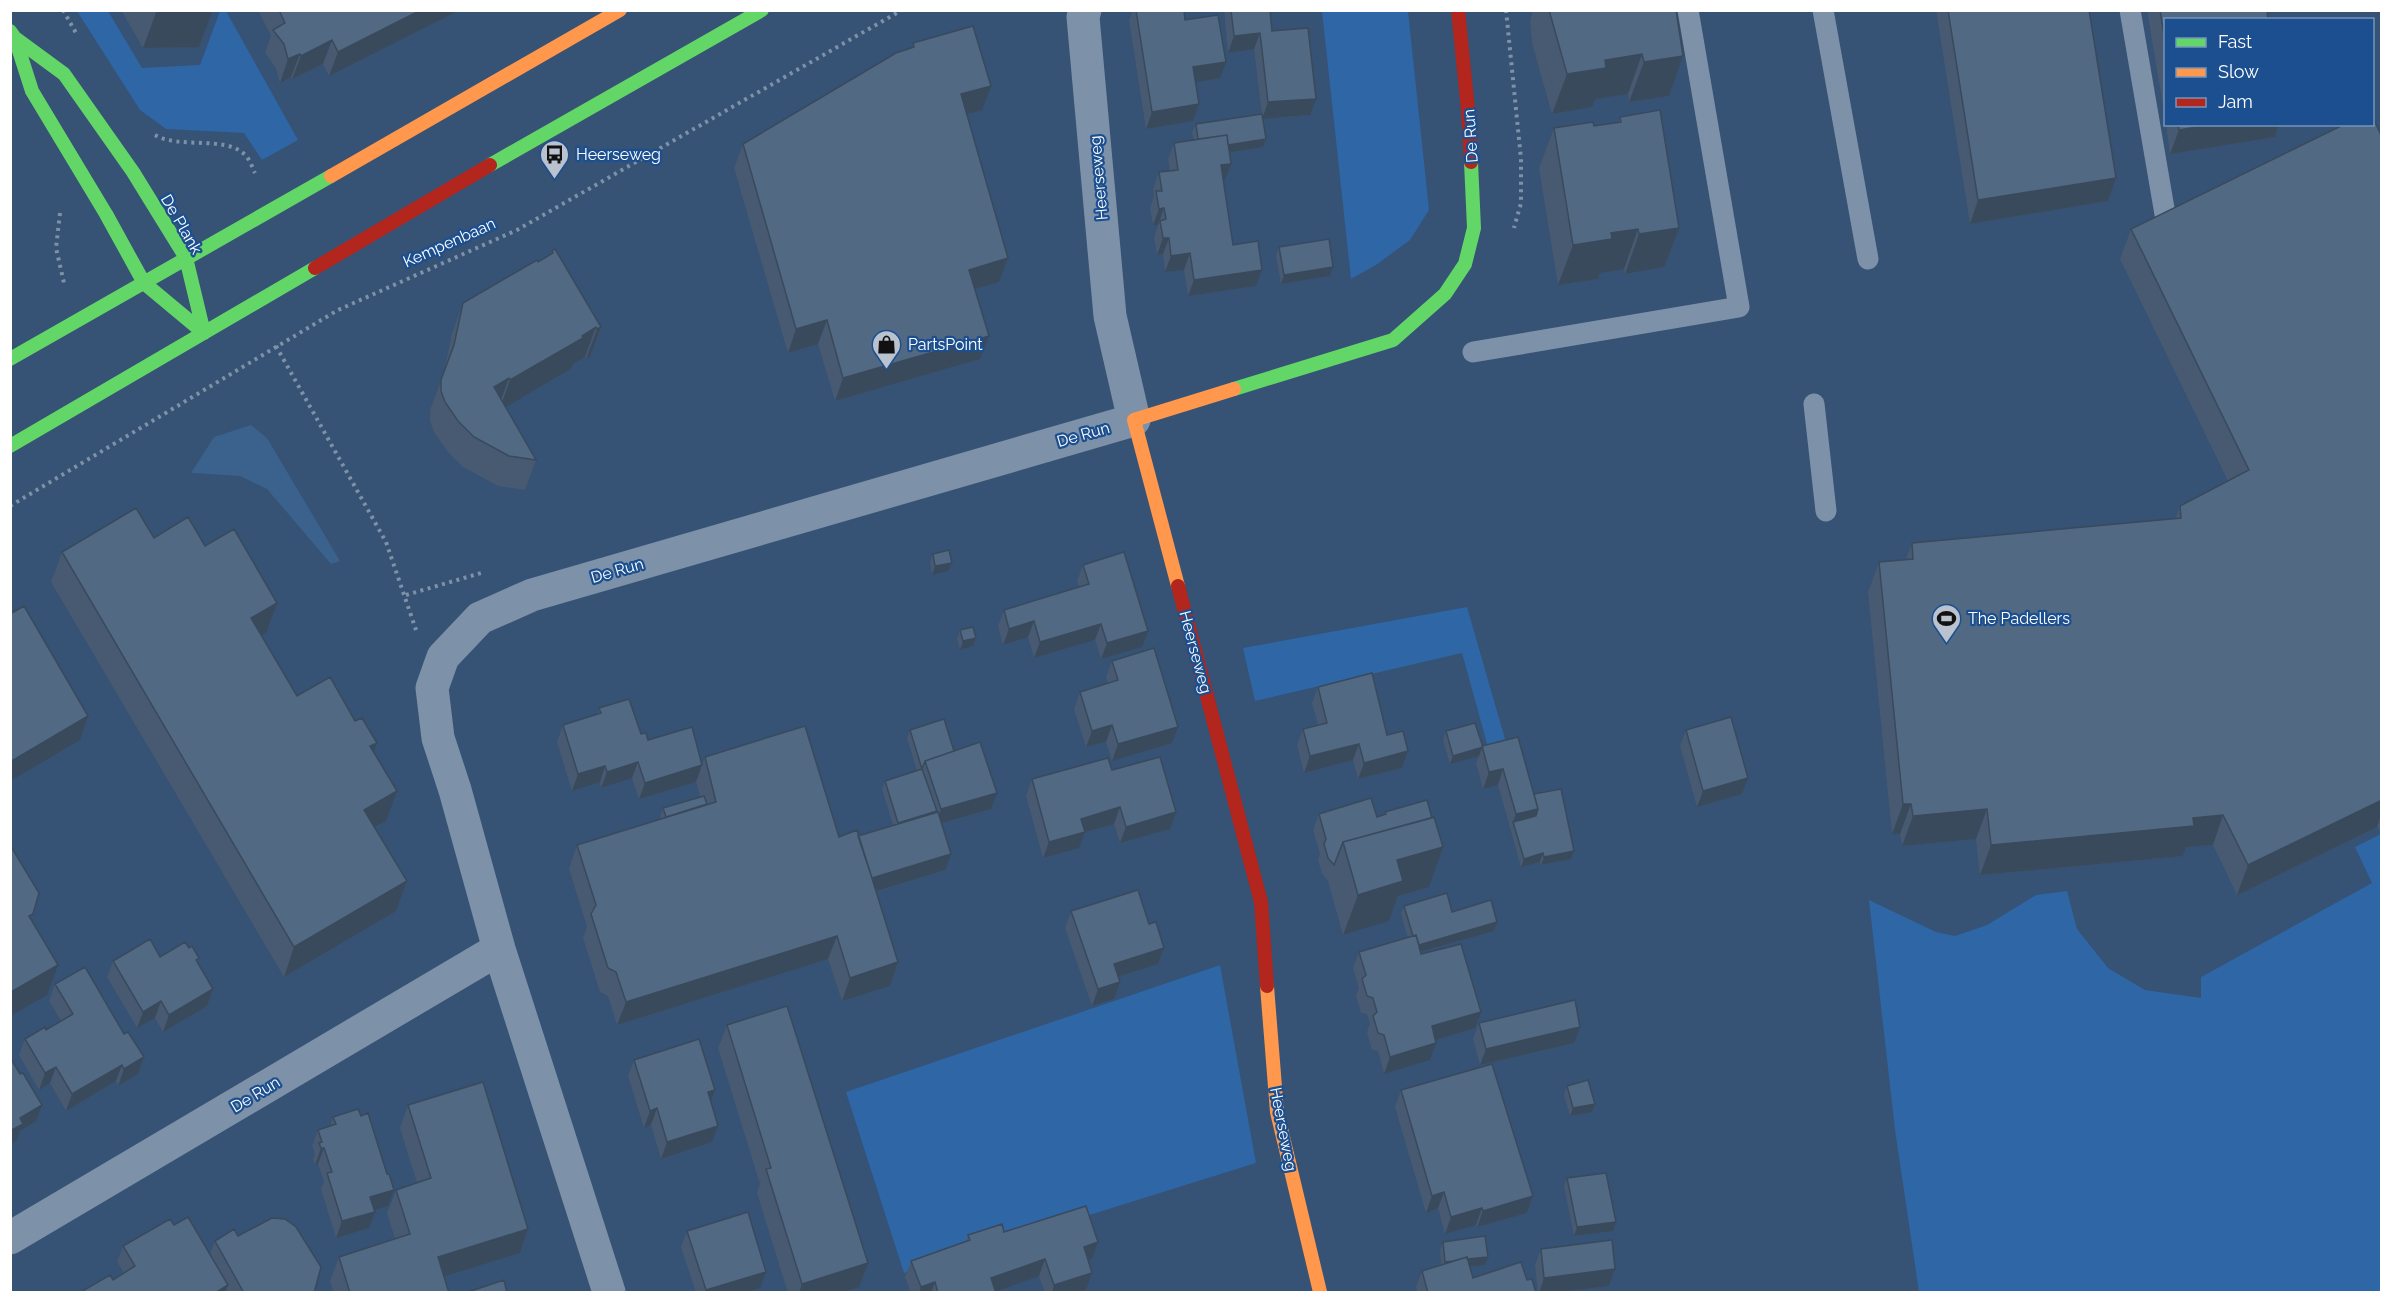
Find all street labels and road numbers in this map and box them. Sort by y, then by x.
street label: De Run [1459,108,1482,164]
street label: Heerseweg [1085,135,1112,221]
street label: De Plank [157,191,206,258]
street label: Kempenbaan [400,214,498,271]
street label: De Run [1055,418,1112,451]
street label: De Run [589,554,646,587]
street label: Heerseweg [1175,609,1216,696]
street label: De Run [227,1072,283,1116]
street label: Heerseweg [1266,1086,1301,1173]

